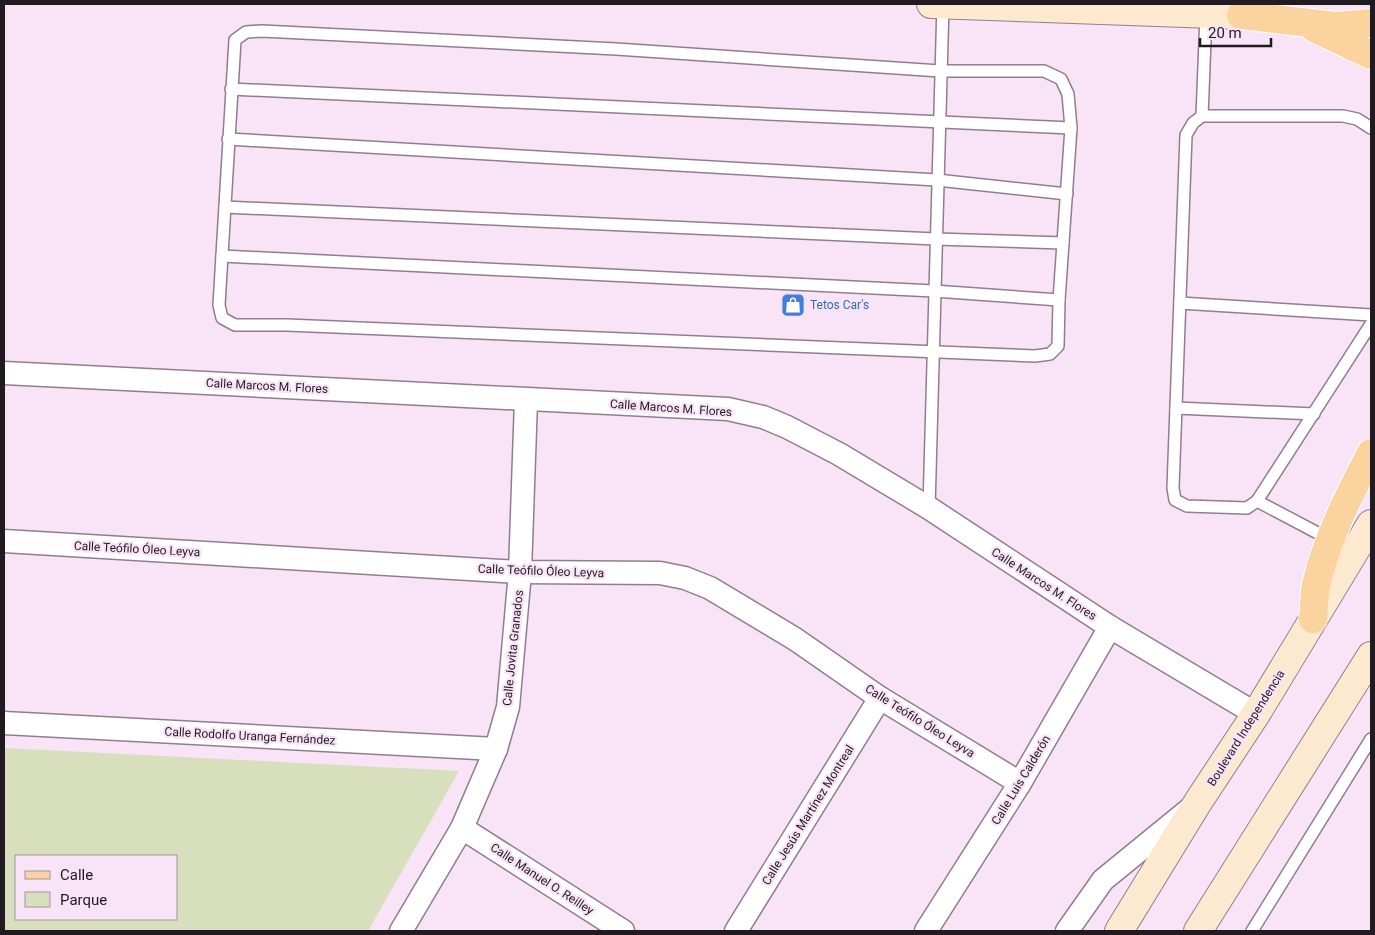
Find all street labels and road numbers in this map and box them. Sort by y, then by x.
street label: Calle Marcos M. Flores [206,376,328,396]
street label: Calle Marcos M. Flores [610,397,732,419]
street label: Calle Teófilo Óleo Leyva [73,538,201,559]
street label: Calle Marcos M. Flores [989,545,1099,623]
street label: Calle Teófilo Óleo Leyva [478,561,604,580]
street label: Calle Jovita Granados [500,589,526,707]
street label: Boulevard Independencia [1204,667,1288,789]
street label: Calle Teófilo Óleo Leyva [863,681,978,760]
street label: Calle Rodolfo Uranga Fernández [164,725,336,747]
street label: Calle Luis Calderón [989,733,1053,827]
street label: Calle Jesús Martínez Montreal [759,742,857,888]
street label: Calle Manuel O. Reilley [488,840,597,918]

